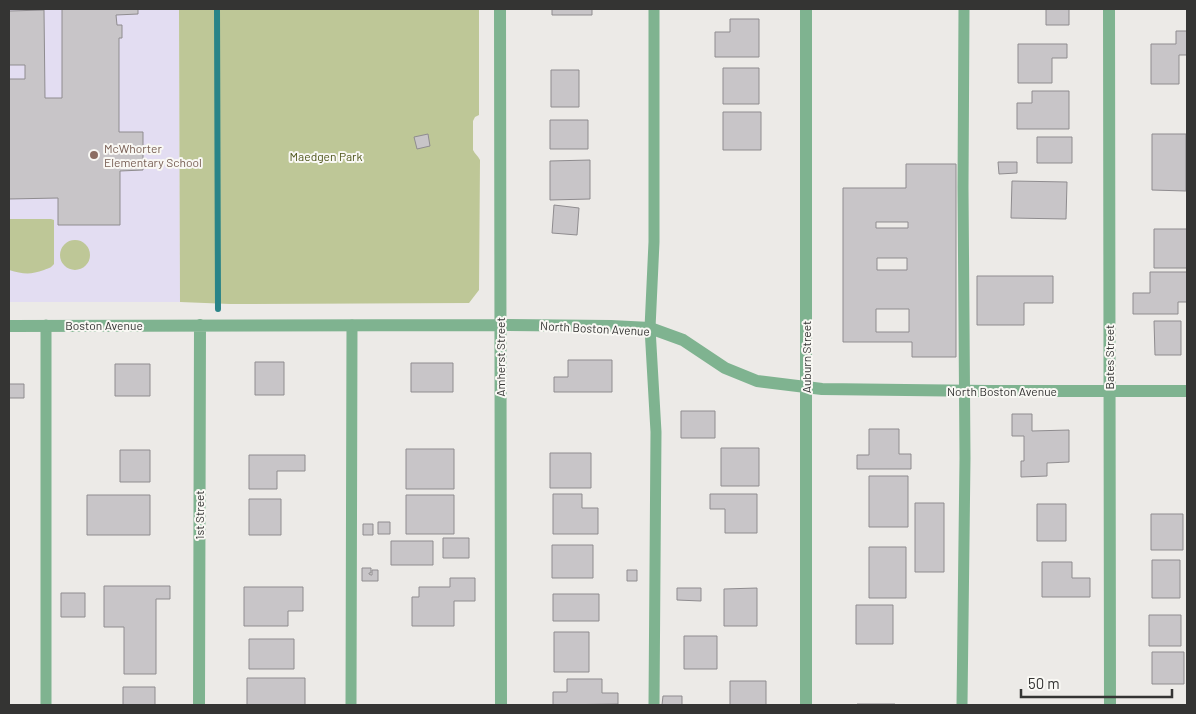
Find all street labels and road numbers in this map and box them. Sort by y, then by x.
street label: Amherst Street [493,317,507,397]
street label: Boston Avenue [65,318,143,332]
street label: North Boston Avenue [540,318,650,338]
street label: Auburn Street [799,321,813,393]
street label: Bates Street [1102,325,1116,389]
street label: North Boston Avenue [947,384,1057,398]
street label: 1st Street [192,490,206,540]

